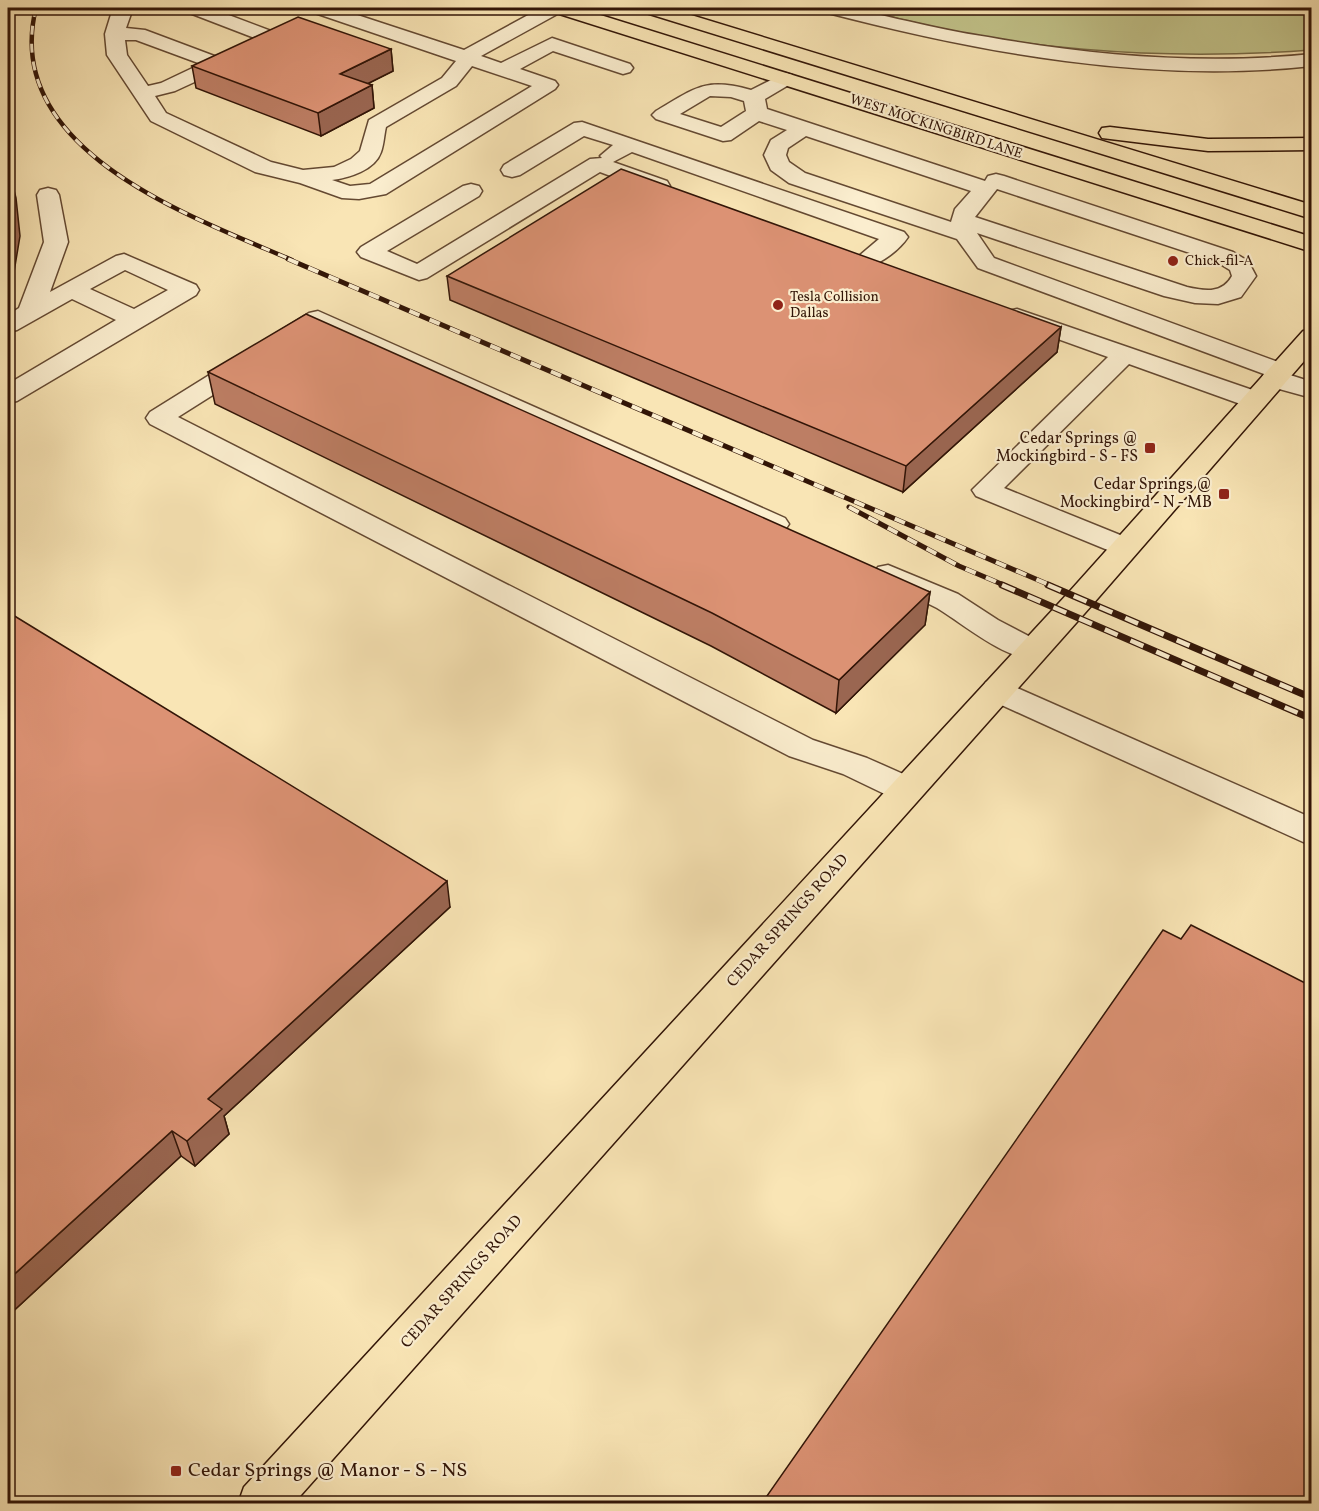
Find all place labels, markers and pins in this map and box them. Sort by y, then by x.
place label: Chick-fil-A [1185,252,1254,271]
marker: Chick-fil-A [1166,254,1180,268]
place label: Tesla Collision Dallas [790,288,879,323]
marker: Tesla Collision Dallas [771,298,785,312]
place label: Cedar Springs @ Mockingbird - S - FS [996,428,1138,468]
marker: Cedar Springs @ Mockingbird - S - FS [1143,441,1157,455]
place label: Cedar Springs @ Mockingbird - N - MB [1060,474,1212,514]
marker: Cedar Springs @ Mockingbird - N - MB [1217,487,1231,501]
place label: Cedar Springs @ Manor - S - NS [188,1457,467,1485]
marker: Cedar Springs @ Manor - S - NS [169,1464,183,1478]

